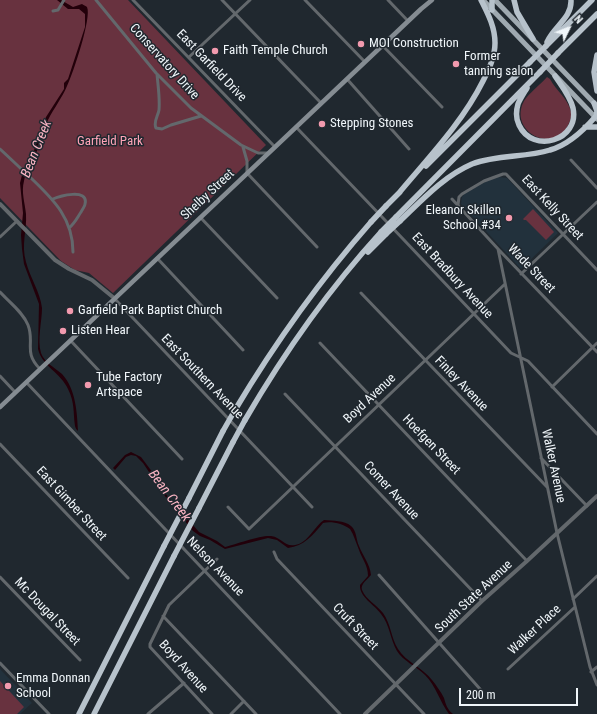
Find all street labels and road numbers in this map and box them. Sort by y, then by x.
street label: Conservatory Drive [126,21,202,103]
street label: East Garfield Drive [173,27,249,105]
street label: Shelby Street [178,166,238,224]
street label: East Kelly Street [518,172,586,244]
street label: East Bradbury Avenue [408,230,496,322]
street label: Wade Street [504,241,558,297]
street label: East Southern Avenue [158,331,246,423]
street label: Finley Avenue [431,353,491,415]
street label: Boyd Avenue [341,371,399,427]
street label: Hoefgen Street [399,412,463,478]
street label: Walker Avenue [538,428,568,504]
street label: Comer Avenue [360,459,422,523]
street label: East Gimber Street [33,464,109,544]
street label: Nelson Avenue [183,534,247,600]
street label: South State Avenue [432,557,516,637]
street label: Mc Dougal Street [11,575,83,649]
street label: Cruft Street [329,600,381,654]
street label: Walker Place [505,602,565,658]
street label: Boyd Avenue [155,637,211,697]

